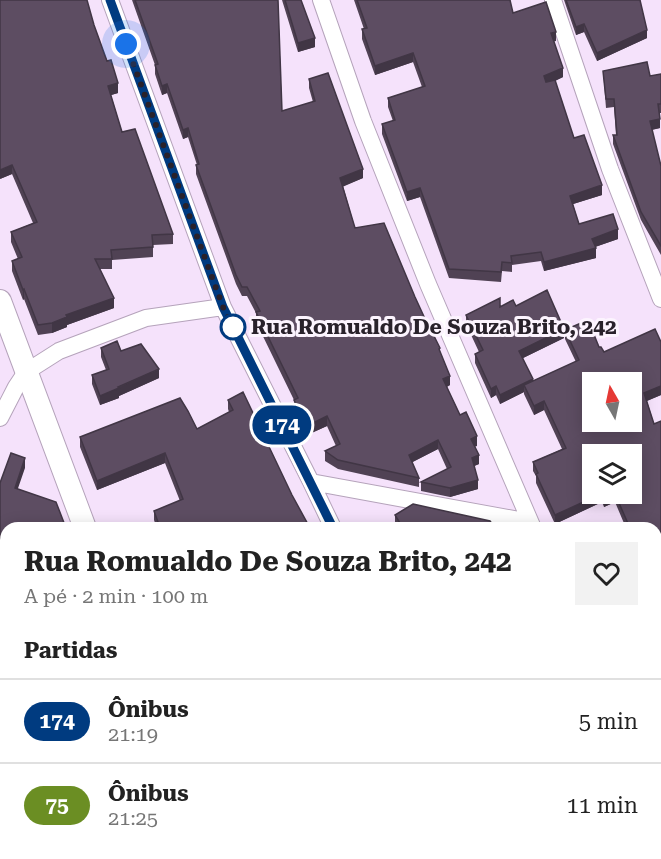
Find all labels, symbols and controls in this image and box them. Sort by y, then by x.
your location [111,29,141,59]
marker: Rua Romualdo De Souza Brito, 242 [220,314,246,340]
place label: Rua Romualdo De Souza Brito, 242 [251,315,617,339]
north arrow [582,372,642,432]
map controls [582,372,642,504]
line badge: 174 [248,406,316,444]
text: 174 [264,413,300,437]
button: layers [582,444,642,504]
button: heart [575,542,638,605]
text: Rua Romualdo De Souza Brito, 242 [24,545,512,578]
text: A pé · 2 min · 100 m [24,584,208,608]
text: Partidas [24,638,117,663]
text: Ônibus [108,697,189,722]
text: 174 [39,709,75,733]
text: 5 min [579,709,638,734]
text: 21:19 [108,722,158,746]
text: Ônibus [108,781,189,806]
text: 75 [45,793,69,817]
text: 11 min [567,793,638,818]
text: 21:25 [108,806,158,830]

